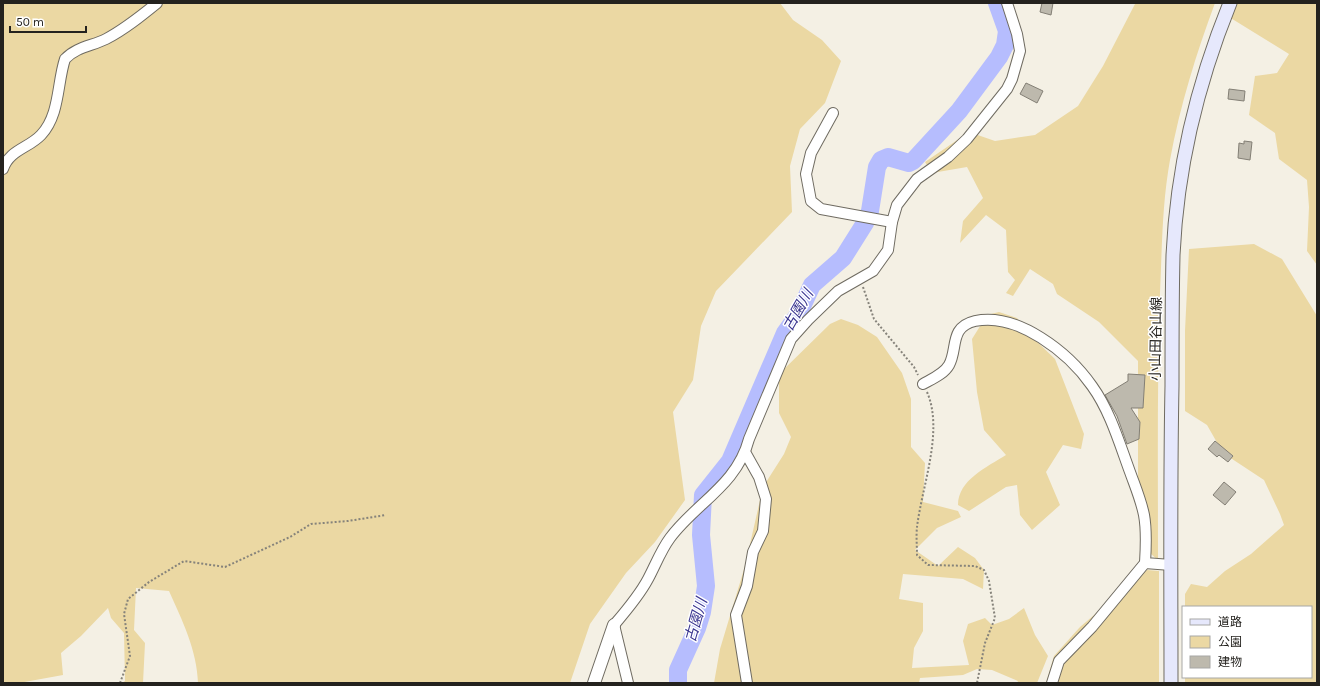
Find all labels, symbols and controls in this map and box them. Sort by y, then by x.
scale bar [10,8,86,34]
text: 50 m [16,15,44,29]
water label: 古園川 [779,284,818,334]
street label: 小山田谷山線 [1147,297,1165,381]
water label: 古園川 [681,594,711,644]
legend [1182,606,1312,678]
text: 道路 [1218,615,1242,629]
text: 公園 [1218,635,1242,649]
text: 建物 [1218,655,1242,669]

